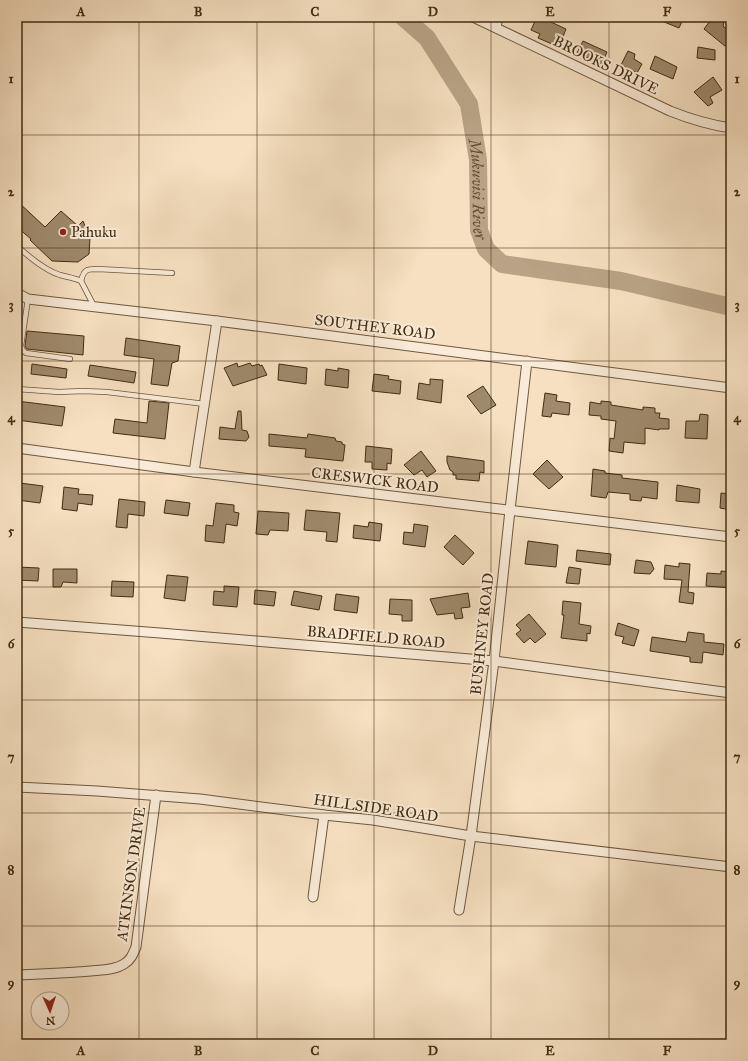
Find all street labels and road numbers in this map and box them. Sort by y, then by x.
street label: BROOKS DRIVE [550,32,662,98]
street label: SOUTHEY ROAD [313,311,437,343]
street label: CRESWICK ROAD [310,463,440,497]
street label: BUSHNEY ROAD [467,572,497,696]
street label: BRADFIELD ROAD [306,622,446,652]
street label: HILLSIDE ROAD [313,790,440,826]
street label: ATKINSON DRIVE [113,805,149,943]

